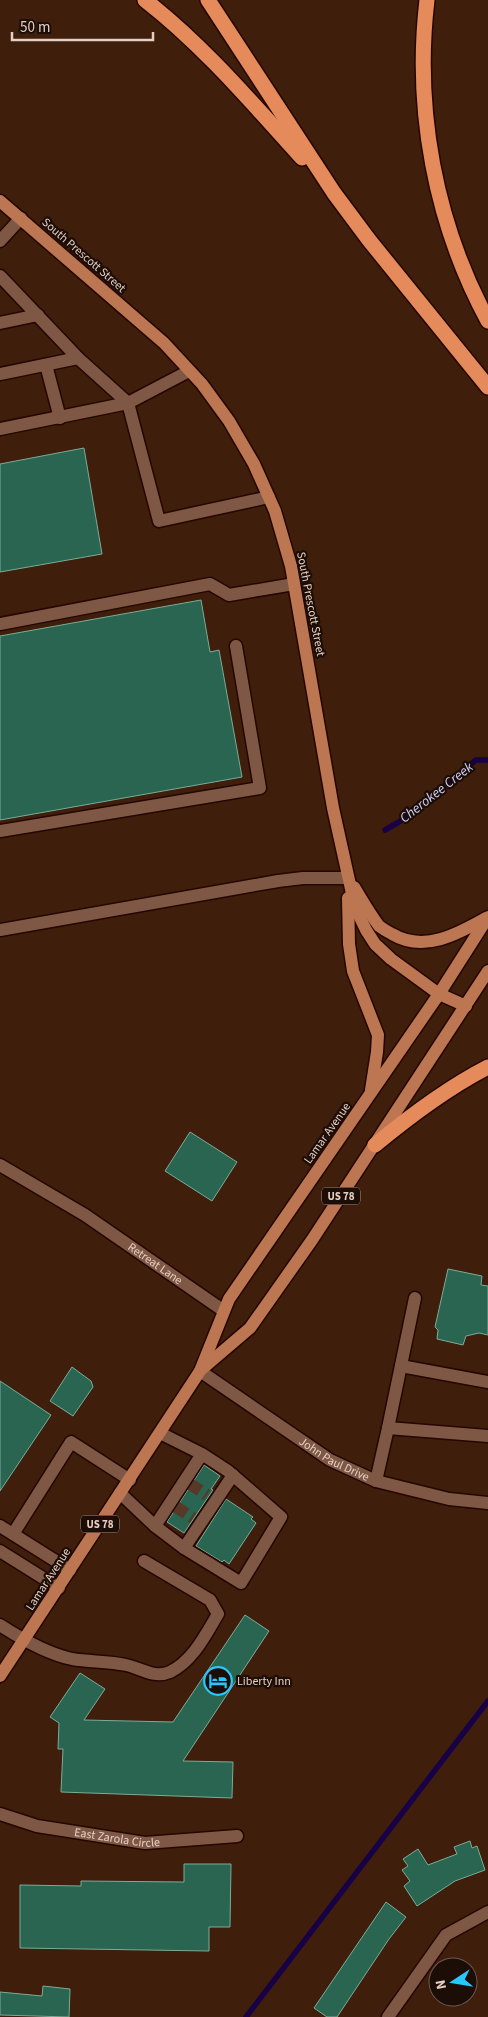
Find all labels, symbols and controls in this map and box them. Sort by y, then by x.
scale bar [12,10,154,42]
text: 50 m [20,17,50,38]
street label: South Prescott Street [38,214,129,297]
street label: South Prescott Street [292,550,329,658]
water label: Cherokee Creek [396,757,478,828]
street label: Lamar Avenue [300,1099,355,1167]
road number: US 78 [322,1188,360,1204]
street label: Retreat Lane [124,1239,186,1289]
street label: John Paul Drive [296,1433,372,1486]
road number: US 78 [81,1516,119,1532]
street label: Lamar Avenue [22,1545,75,1614]
hotel icon: Liberty Inn [203,1666,233,1696]
place label: Liberty Inn [237,1673,291,1690]
street label: East Zarola Circle [73,1824,161,1852]
north arrow [428,1957,478,2007]
text: N [431,1978,452,1991]

